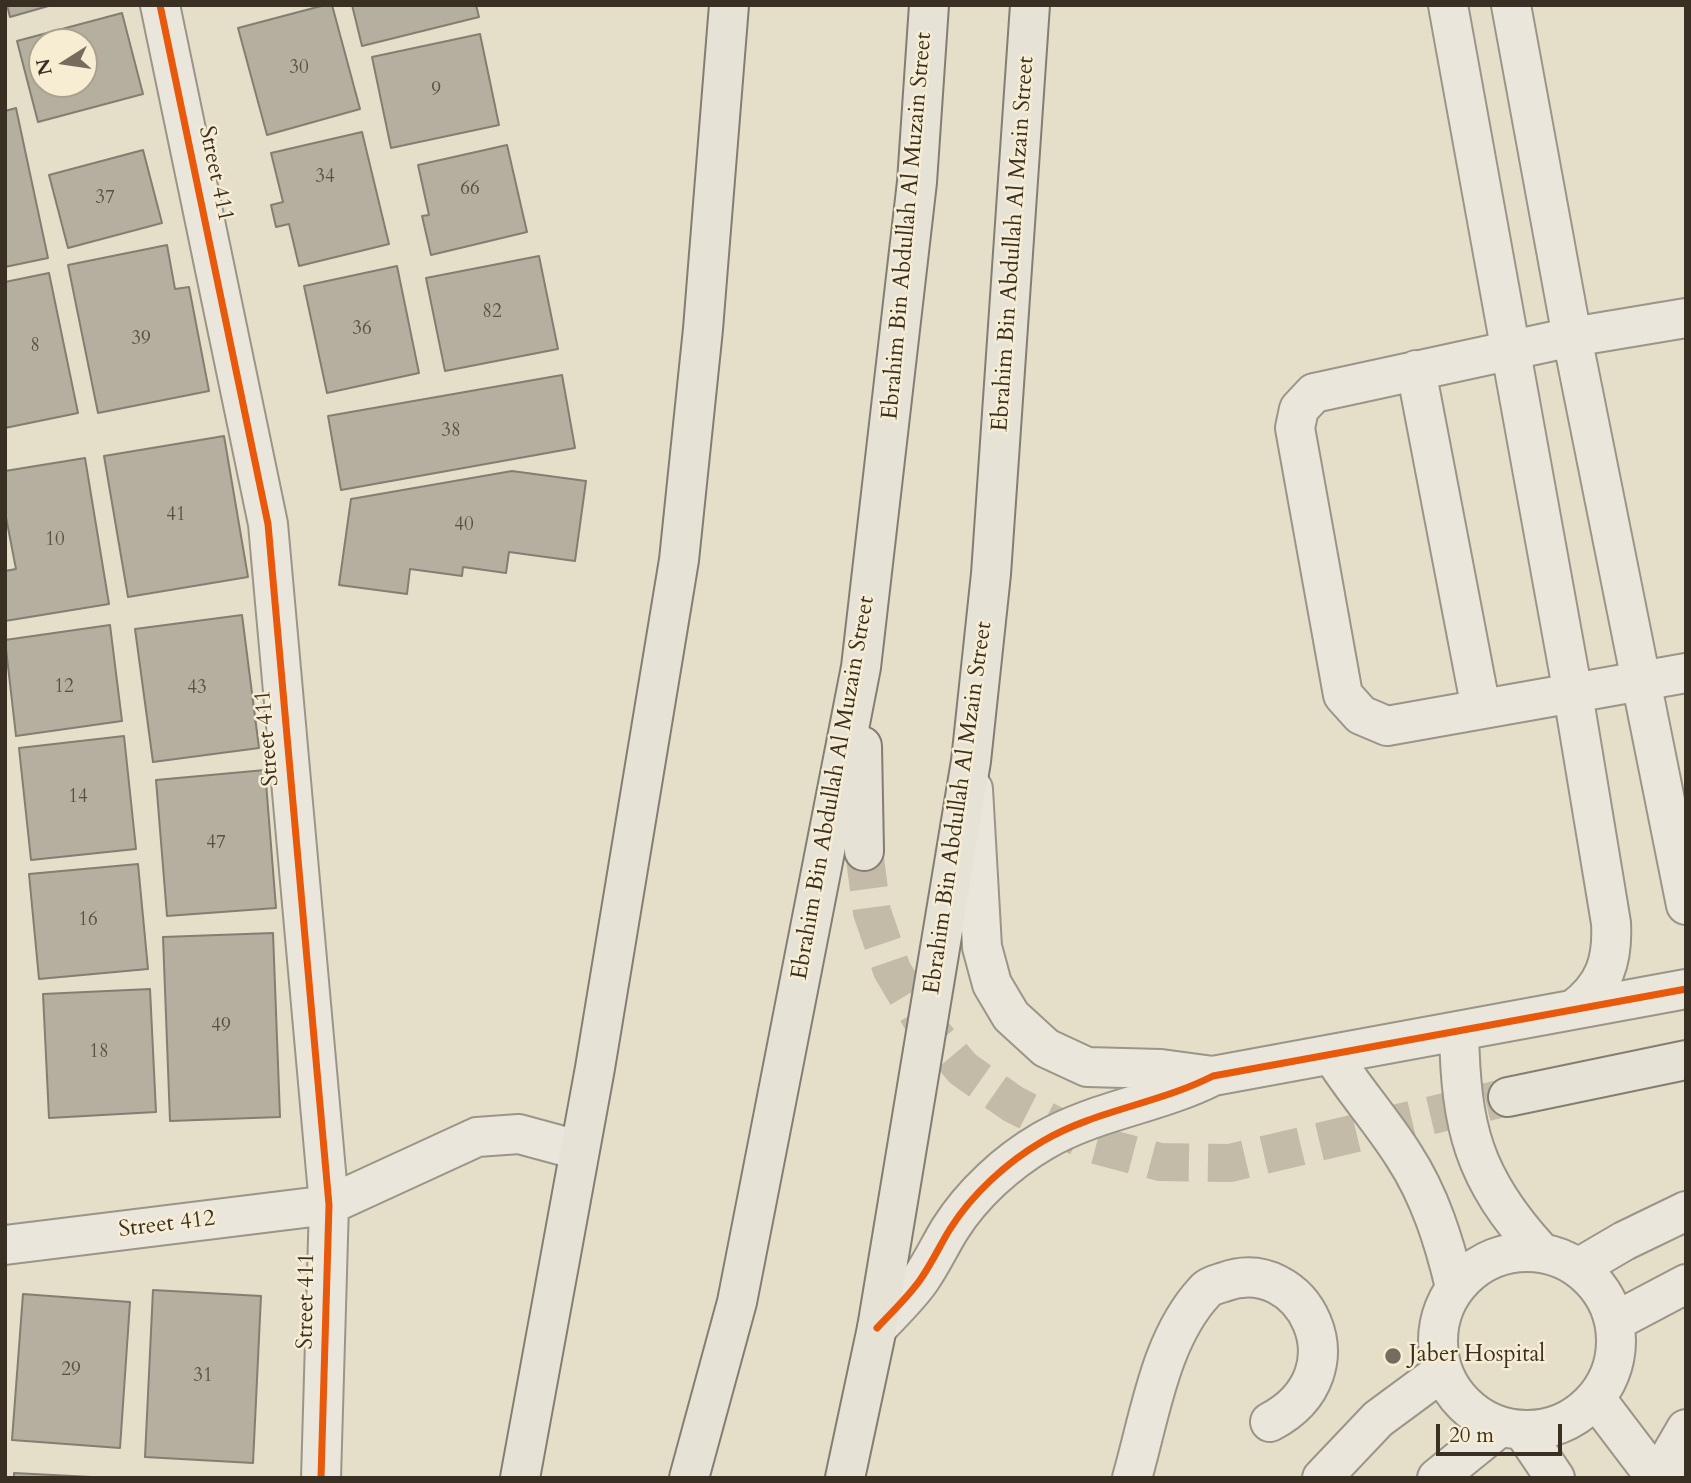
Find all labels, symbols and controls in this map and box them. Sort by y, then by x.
north arrow [28,28,98,98]
street label: Ebrahim Bin Abdullah Al Muzain Street [877,31,939,421]
street label: Ebrahim Bin Abdullah Al Mzain Street [987,55,1041,433]
text: N [30,56,59,78]
house number: 30 [289,58,309,80]
house number: 9 [431,80,441,102]
street label: Street 411 [191,124,239,224]
house number: 34 [315,167,335,189]
house number: 66 [460,179,480,201]
house number: 37 [95,188,115,210]
house number: 82 [482,302,502,324]
house number: 36 [352,319,372,341]
house number: 39 [131,329,151,351]
house number: 8 [30,336,40,358]
house number: 38 [441,421,461,443]
house number: 41 [166,505,186,527]
house number: 40 [454,515,474,537]
house number: 10 [45,530,65,552]
street label: Ebrahim Bin Abdullah Al Muzain Street [787,594,881,982]
street label: Ebrahim Bin Abdullah Al Mzain Street [919,620,999,996]
house number: 12 [54,677,74,699]
house number: 43 [187,678,207,700]
street label: Street 411 [250,689,286,787]
house number: 14 [68,787,88,809]
house number: 47 [206,833,226,855]
house number: 16 [78,910,98,932]
house number: 49 [211,1016,231,1038]
house number: 18 [89,1042,109,1064]
street label: Street 412 [117,1205,217,1245]
street label: Street 411 [292,1252,322,1350]
place label: Jaber Hospital [1409,1342,1545,1370]
marker: Jaber Hospital [1383,1346,1403,1366]
house number: 29 [61,1360,81,1382]
house number: 31 [193,1366,213,1388]
scale bar [1439,1410,1565,1454]
text: 20 m [1449,1421,1494,1450]

